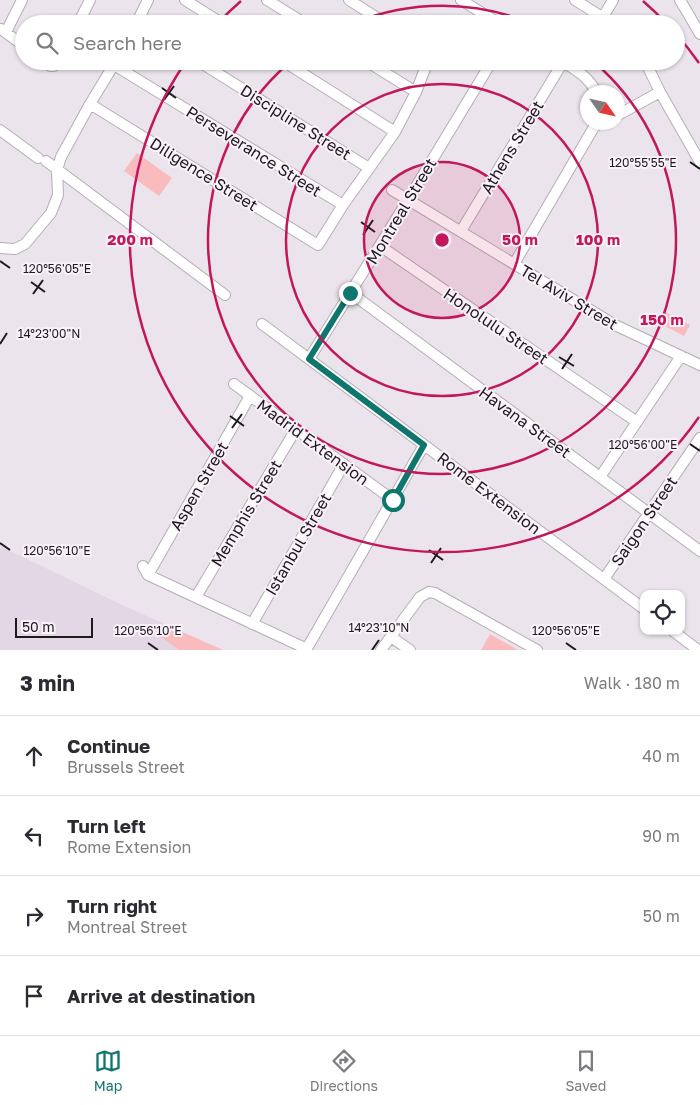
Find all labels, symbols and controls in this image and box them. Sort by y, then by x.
search box [15,15,685,70]
icon: search [33,29,61,57]
text: Search here [73,31,182,54]
street label: Discipline Street [237,80,355,164]
north arrow [580,85,625,130]
street label: Athens Street [476,97,548,197]
street label: Perseverance Street [183,101,325,201]
street label: Diligence Street [146,133,262,215]
street label: Montreal Street [361,154,441,268]
text: 120°55'55"E [609,155,677,170]
text: 200 m [107,230,153,248]
text: 50 m [502,230,538,248]
text: 100 m [576,230,620,248]
centre of rings [433,231,451,249]
street label: Tel Aviv Street [517,260,621,334]
text: 120°56'05"E [23,261,91,276]
route end [339,282,362,305]
street label: Honolulu Street [440,284,552,368]
text: 150 m [640,310,684,328]
text: 14°23'00"N [18,326,80,341]
street label: Havana Street [475,382,575,462]
street label: Madrid Extension [253,395,373,489]
text: 120°56'00"E [609,437,677,452]
street label: Aspen Street [165,438,233,534]
street label: Rome Extension [433,448,545,538]
street label: Memphis Street [206,456,286,570]
street label: Saigon Street [607,472,681,570]
street label: Istanbul Street [261,489,335,599]
route start [382,489,405,512]
text: 120°56'10"E [23,543,91,558]
map controls [640,590,685,635]
button: locate [640,590,685,635]
scale bar [15,615,92,638]
text: 50 m [22,618,55,635]
text: 14°23'10"N [349,620,409,635]
text: 120°56'10"E [114,623,182,638]
text: 120°56'05"E [532,623,600,638]
text: 3 min [20,670,75,696]
text: Walk · 180 m [584,673,680,693]
text: Continue [67,734,150,757]
icon: ahead [20,742,48,770]
text: 40 m [642,746,680,766]
text: Brussels Street [67,757,185,777]
text: Turn left [67,814,146,837]
icon: left [20,822,48,850]
text: 90 m [642,826,680,846]
text: Rome Extension [67,837,191,857]
text: Turn right [67,894,157,917]
icon: right [20,902,48,930]
text: 50 m [643,906,680,926]
text: Montreal Street [67,917,187,937]
icon: arrive [20,982,48,1010]
text: Arrive at destination [67,984,255,1007]
tab: Map [94,1047,122,1094]
tab: Directions [310,1047,378,1094]
tab: Saved [565,1047,606,1094]

